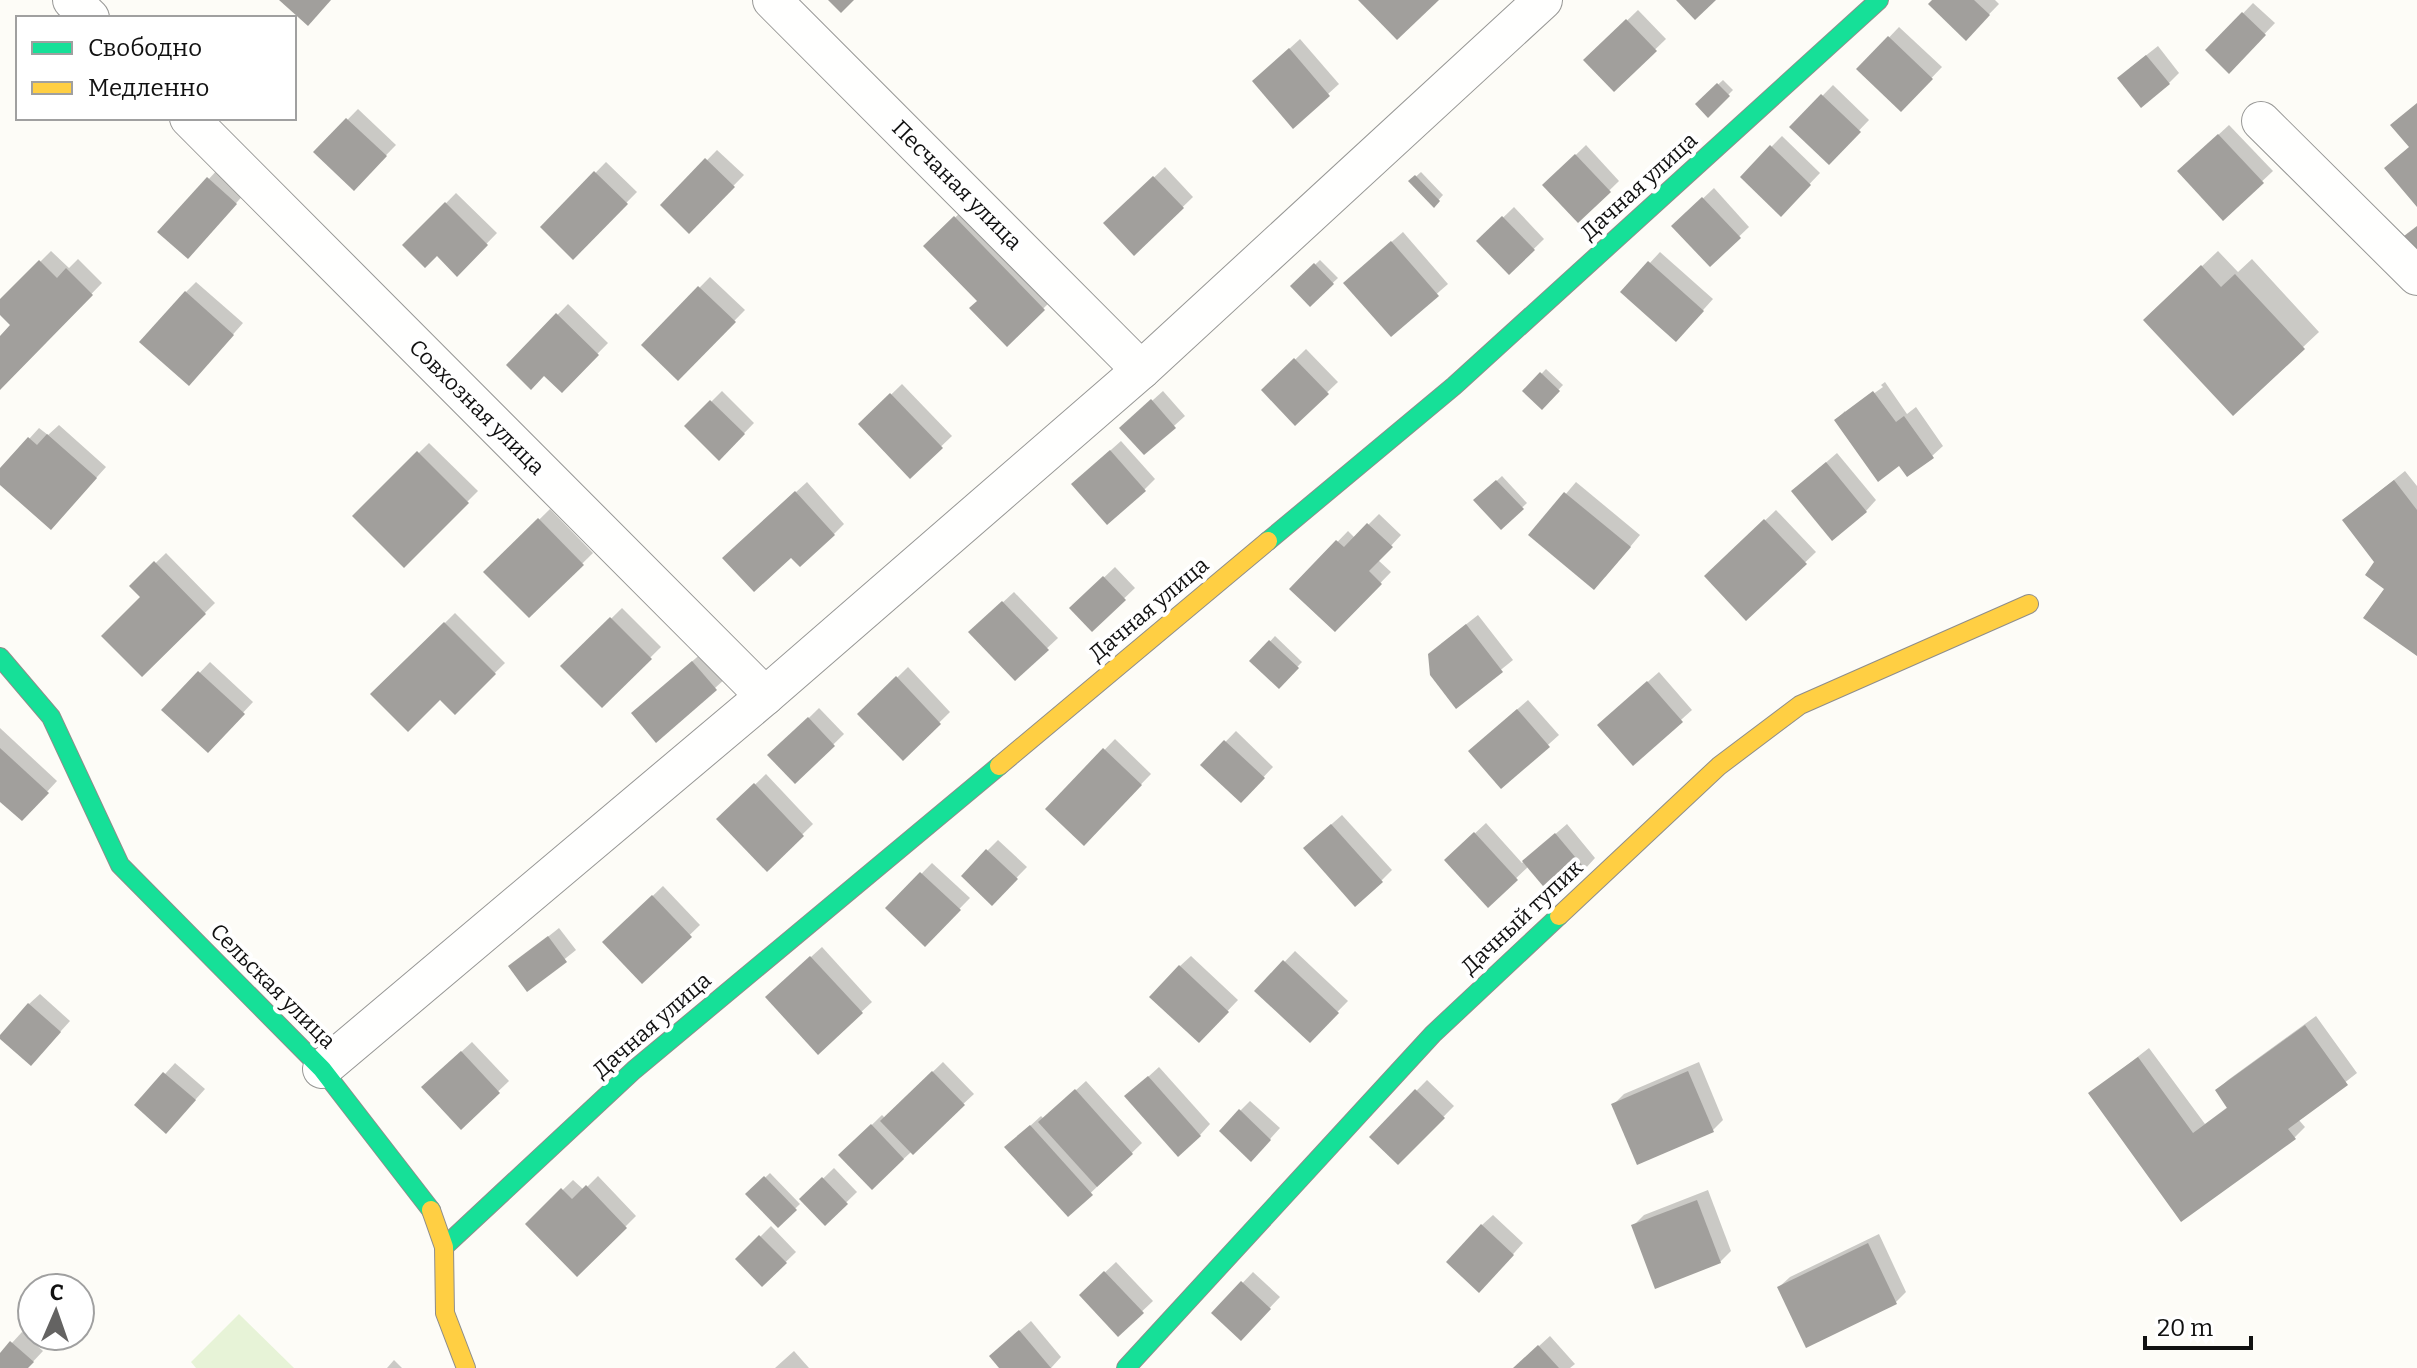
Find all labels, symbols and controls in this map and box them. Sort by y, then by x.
legend [16,16,296,120]
text: Свободно [88,34,202,62]
text: Медленно [88,74,209,102]
street label: Песчаная улица [886,114,1028,256]
street label: Дачная улица [1575,127,1703,245]
street label: Совхозная улица [404,334,550,480]
street label: Дачная улица [1084,551,1214,667]
street label: Дачный тупик [1456,854,1588,980]
street label: Сельская улица [205,918,341,1054]
street label: Дачная улица [588,966,716,1084]
north arrow [16,1272,96,1352]
text: С [49,1279,64,1306]
scale bar [2145,1300,2251,1350]
text: 20 m [2157,1314,2213,1342]

